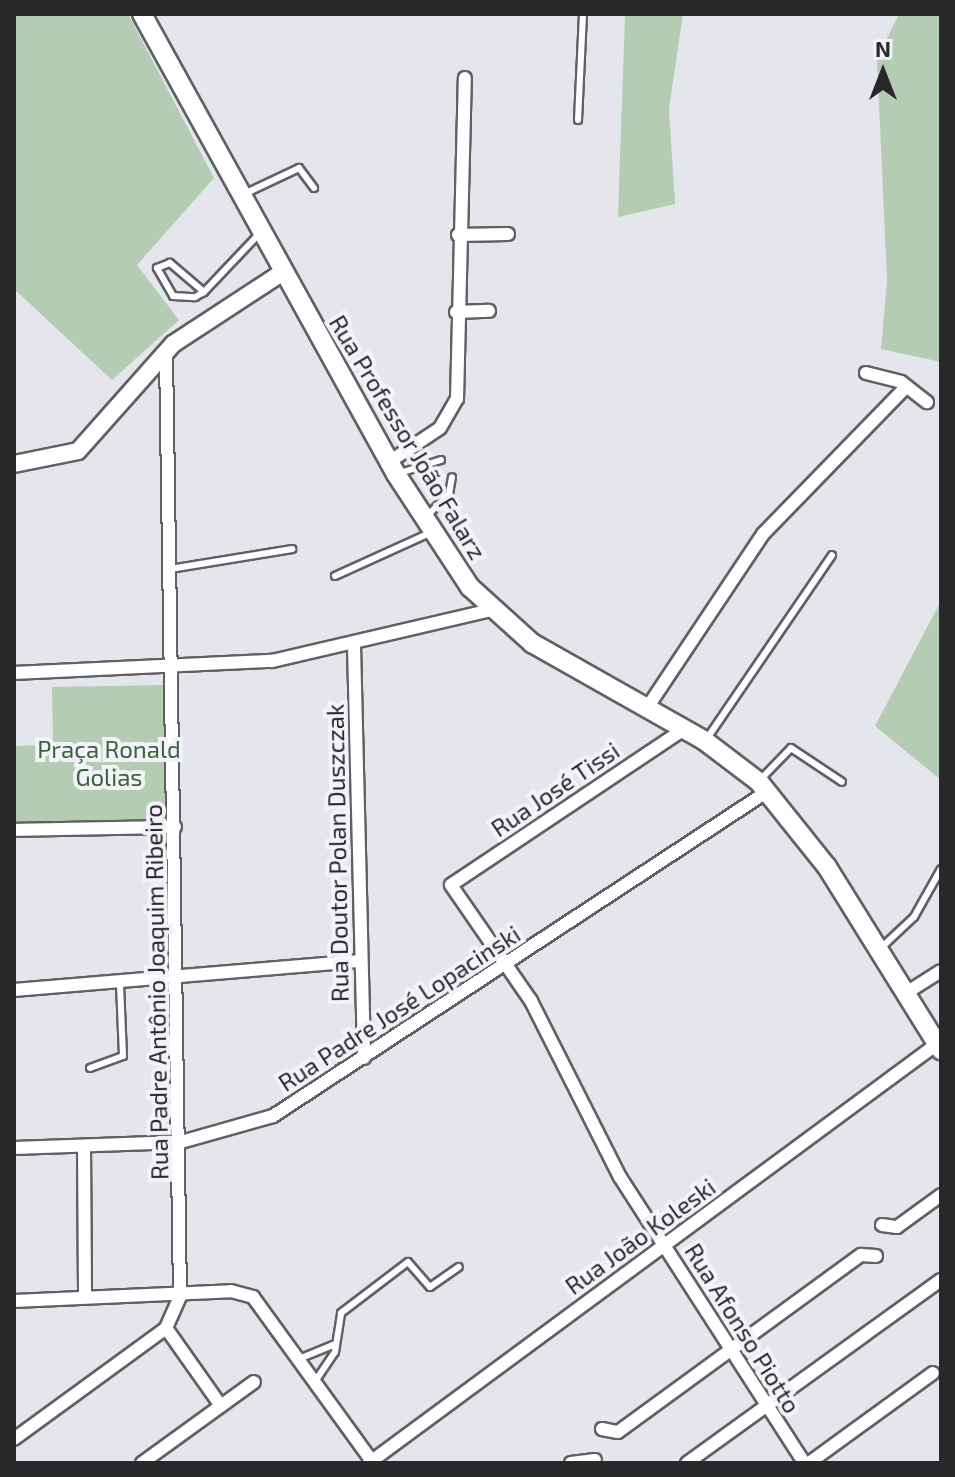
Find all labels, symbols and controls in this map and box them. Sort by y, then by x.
north arrow [843,32,923,112]
text: N [875,35,891,61]
street label: Rua Professor João Falarz [323,309,493,565]
street label: Rua Doutor Polan Duszczak [320,703,354,1003]
park label: Praça Ronald Golias [37,735,181,791]
street label: Rua José Tissi [485,735,625,843]
street label: Rua Padre Antônio Joaquim Ribeiro [138,803,174,1181]
street label: Rua Padre José Lopacinski [273,919,525,1097]
street label: Rua João Koleski [559,1172,721,1300]
street label: Rua Afonso Piotto [679,1238,807,1418]

